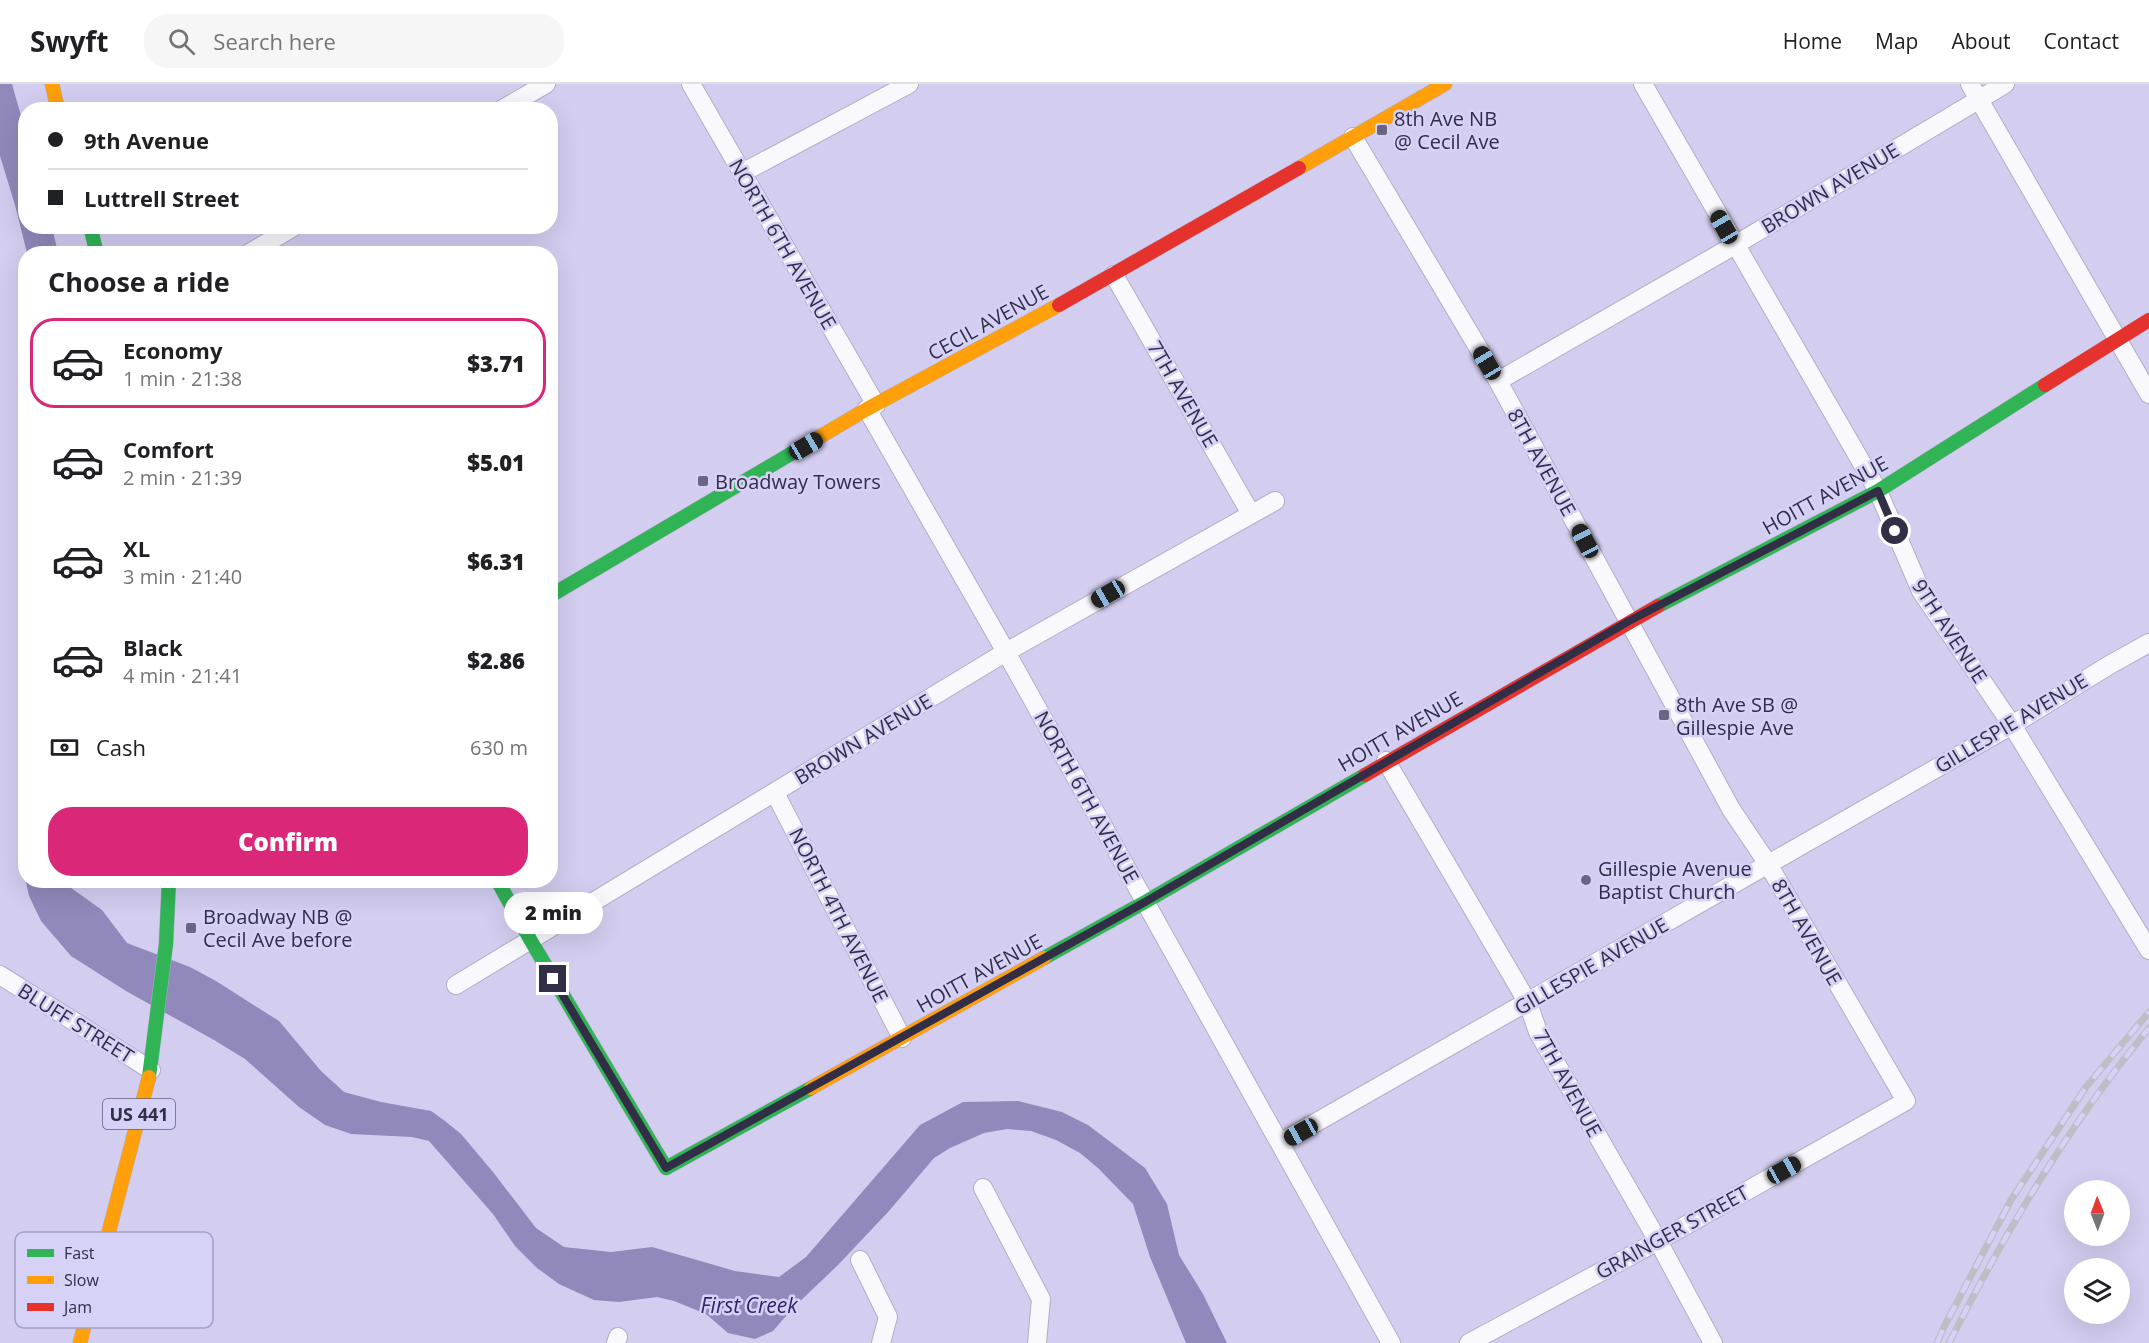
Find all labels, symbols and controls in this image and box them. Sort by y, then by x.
search box [144,14,564,68]
text: Swyft [30,22,108,60]
icon: search [165,25,198,58]
text: Search here [213,26,336,56]
text: Home [1783,27,1842,55]
text: Map [1875,27,1918,55]
text: About [1951,27,2011,55]
text: Contact [2044,27,2119,55]
place label: 8th Ave NB @ Cecil Ave [1394,105,1500,155]
marker: 8th Ave NB @ Cecil Ave [1375,123,1389,137]
text: 9th Avenue [84,125,209,155]
street label: BROWN AVENUE [1756,136,1904,240]
street label: NORTH 6TH AVENUE [723,154,843,334]
text: Luttrell Street [84,183,239,213]
car [1707,207,1741,247]
text: Choose a ride [48,263,230,300]
street label: CECIL AVENUE [923,278,1053,366]
text: Economy [123,335,222,365]
icon: car [51,336,105,390]
street label: 7TH AVENUE [1142,336,1224,452]
car [1470,343,1504,383]
text: $3.71 [467,348,525,378]
text: 1 min · 21:38 [123,365,242,392]
street label: 8TH AVENUE [1501,403,1583,521]
car [786,429,826,463]
text: Comfort [123,434,214,464]
icon: car [51,435,105,489]
text: $5.01 [467,447,525,477]
street label: HOITT AVENUE [1757,449,1893,541]
text: 2 min · 21:39 [123,464,242,491]
place label: Broadway Towers [715,468,881,495]
marker: Broadway Towers [696,474,710,488]
route start [1881,517,1908,544]
car [1569,521,1601,561]
text: XL [123,533,150,563]
icon: car [51,534,105,588]
text: $6.31 [467,546,525,576]
text: 3 min · 21:40 [123,563,242,590]
street label: 9TH AVENUE [1906,574,1994,688]
car [1088,577,1128,611]
text: Black [123,632,183,662]
icon: car [51,633,105,687]
text: $2.86 [467,645,525,675]
text: 4 min · 21:41 [123,662,242,689]
street label: GILLESPIE AVENUE [1930,667,2092,779]
street label: HOITT AVENUE [1333,684,1467,778]
street label: BROWN AVENUE [789,687,937,791]
place label: 8th Ave SB @ Gillespie Ave [1676,691,1798,741]
street label: NORTH 6TH AVENUE [1028,706,1146,888]
marker: 8th Ave SB @ Gillespie Ave [1657,708,1671,722]
icon: cash [48,731,81,764]
text: Cash [96,732,146,762]
text: 630 m [470,734,528,761]
button: Confirm [48,807,528,876]
street label: NORTH 4TH AVENUE [783,823,895,1007]
place label: Gillespie Avenue Baptist Church [1598,855,1752,905]
marker: Gillespie Avenue Baptist Church [1579,873,1593,887]
street label: 8TH AVENUE [1766,874,1848,990]
callout: 2 min [504,892,602,934]
text: 2 min [525,899,582,926]
place label: Broadway NB @ Cecil Ave before [203,903,352,953]
street label: GILLESPIE AVENUE [1509,911,1673,1021]
marker: Broadway NB @ Cecil Ave before [184,921,198,935]
street label: HOITT AVENUE [911,927,1047,1019]
route end [539,965,566,992]
street label: BLUFF STREET [13,977,139,1069]
street label: 7TH AVENUE [1527,1024,1609,1142]
road number: US 441 [103,1099,175,1129]
car [1281,1115,1321,1149]
car [1764,1153,1804,1187]
street label: GRAINGER STREET [1591,1179,1753,1285]
north arrow [2064,1180,2130,1246]
map controls [2064,1180,2130,1324]
legend [15,1232,213,1328]
text: Fast [64,1242,95,1264]
button: layers [2064,1258,2130,1324]
text: Slow [64,1269,99,1291]
water label: First Creek [701,1291,798,1319]
text: Jam [62,1296,92,1318]

